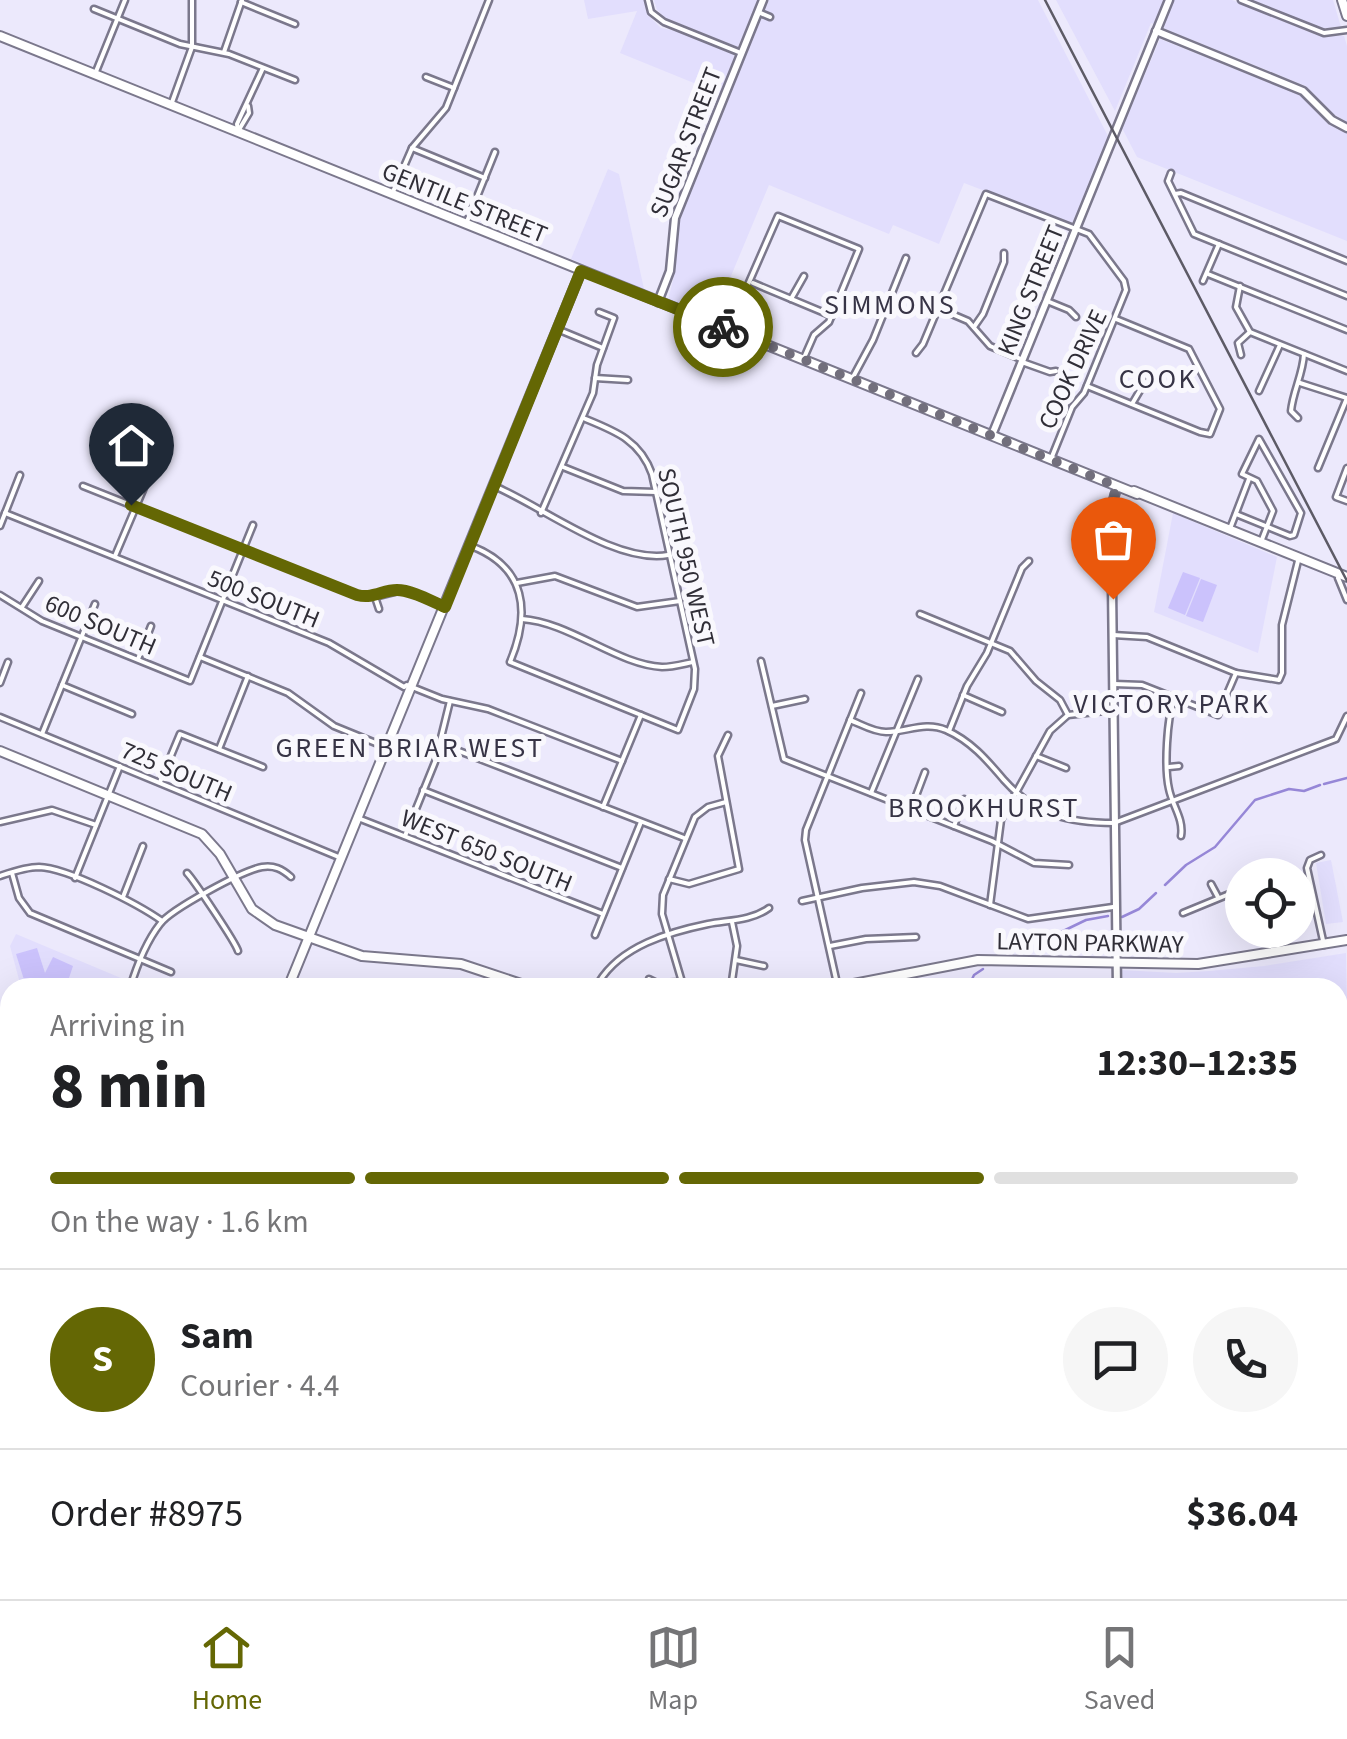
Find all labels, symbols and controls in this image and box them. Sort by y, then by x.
street label: SUGAR STREET [641,62,731,222]
street label: GENTILE STREET [377,153,553,252]
street label: KING STREET [988,220,1073,361]
courier [673,277,773,377]
district label: SIMMONS [824,285,956,325]
icon: bike [696,300,751,355]
street label: COOK DRIVE [1029,304,1116,435]
district label: COOK [1119,359,1197,399]
pin [89,403,174,506]
icon: home [104,418,159,473]
street label: SOUTH 950 WEST [648,464,724,650]
pin [1071,497,1156,600]
icon: bag [1086,512,1141,567]
street label: 500 SOUTH [202,560,325,638]
street label: 600 SOUTH [39,585,162,665]
district label: VICTORY PARK [1074,684,1270,724]
district label: GREEN BRIAR WEST [275,728,545,768]
street label: 725 SOUTH [115,732,238,812]
district label: BROOKHURST [888,788,1080,828]
street label: WEST 650 SOUTH [395,800,578,902]
map controls [1225,858,1315,948]
button: locate [1225,858,1315,948]
street label: LAYTON PARKWAY [996,923,1184,963]
text: Arriving in [50,1003,186,1049]
text: 12:30–12:35 [1096,1036,1298,1090]
text: 8 min [50,1040,208,1133]
text: On the way · 1.6 km [50,1199,309,1245]
button: chat [1063,1307,1168,1412]
button: phone [1193,1307,1298,1412]
text: Sam [180,1309,254,1363]
text: S [92,1332,113,1386]
text: Courier · 4.4 [180,1363,340,1409]
text: Order #8975 [50,1487,243,1541]
text: $36.04 [1186,1487,1298,1541]
tab: Home [192,1620,262,1720]
tab: Map [646,1620,701,1720]
tab: Saved [1084,1620,1155,1720]

